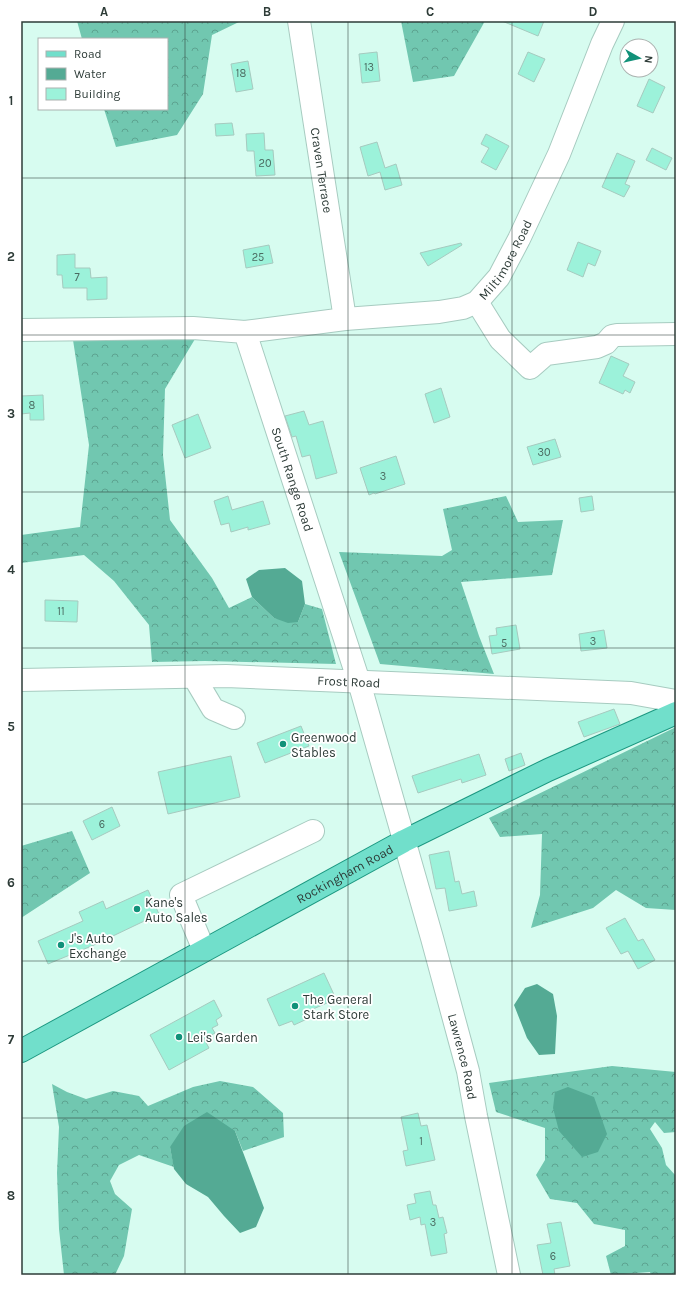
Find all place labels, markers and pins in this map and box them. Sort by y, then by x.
place label: Greenwood Stables [291,730,357,760]
marker: Greenwood Stables [278,739,288,749]
place label: Kane's Auto Sales [145,895,208,925]
marker: Kane's Auto Sales [132,904,142,914]
place label: J's Auto Exchange [69,931,127,961]
marker: J's Auto Exchange [56,940,66,950]
place label: The General Stark Store [303,992,372,1022]
marker: The General Stark Store [290,1001,300,1011]
place label: Lei's Garden [187,1030,258,1045]
marker: Lei's Garden [174,1032,184,1042]

